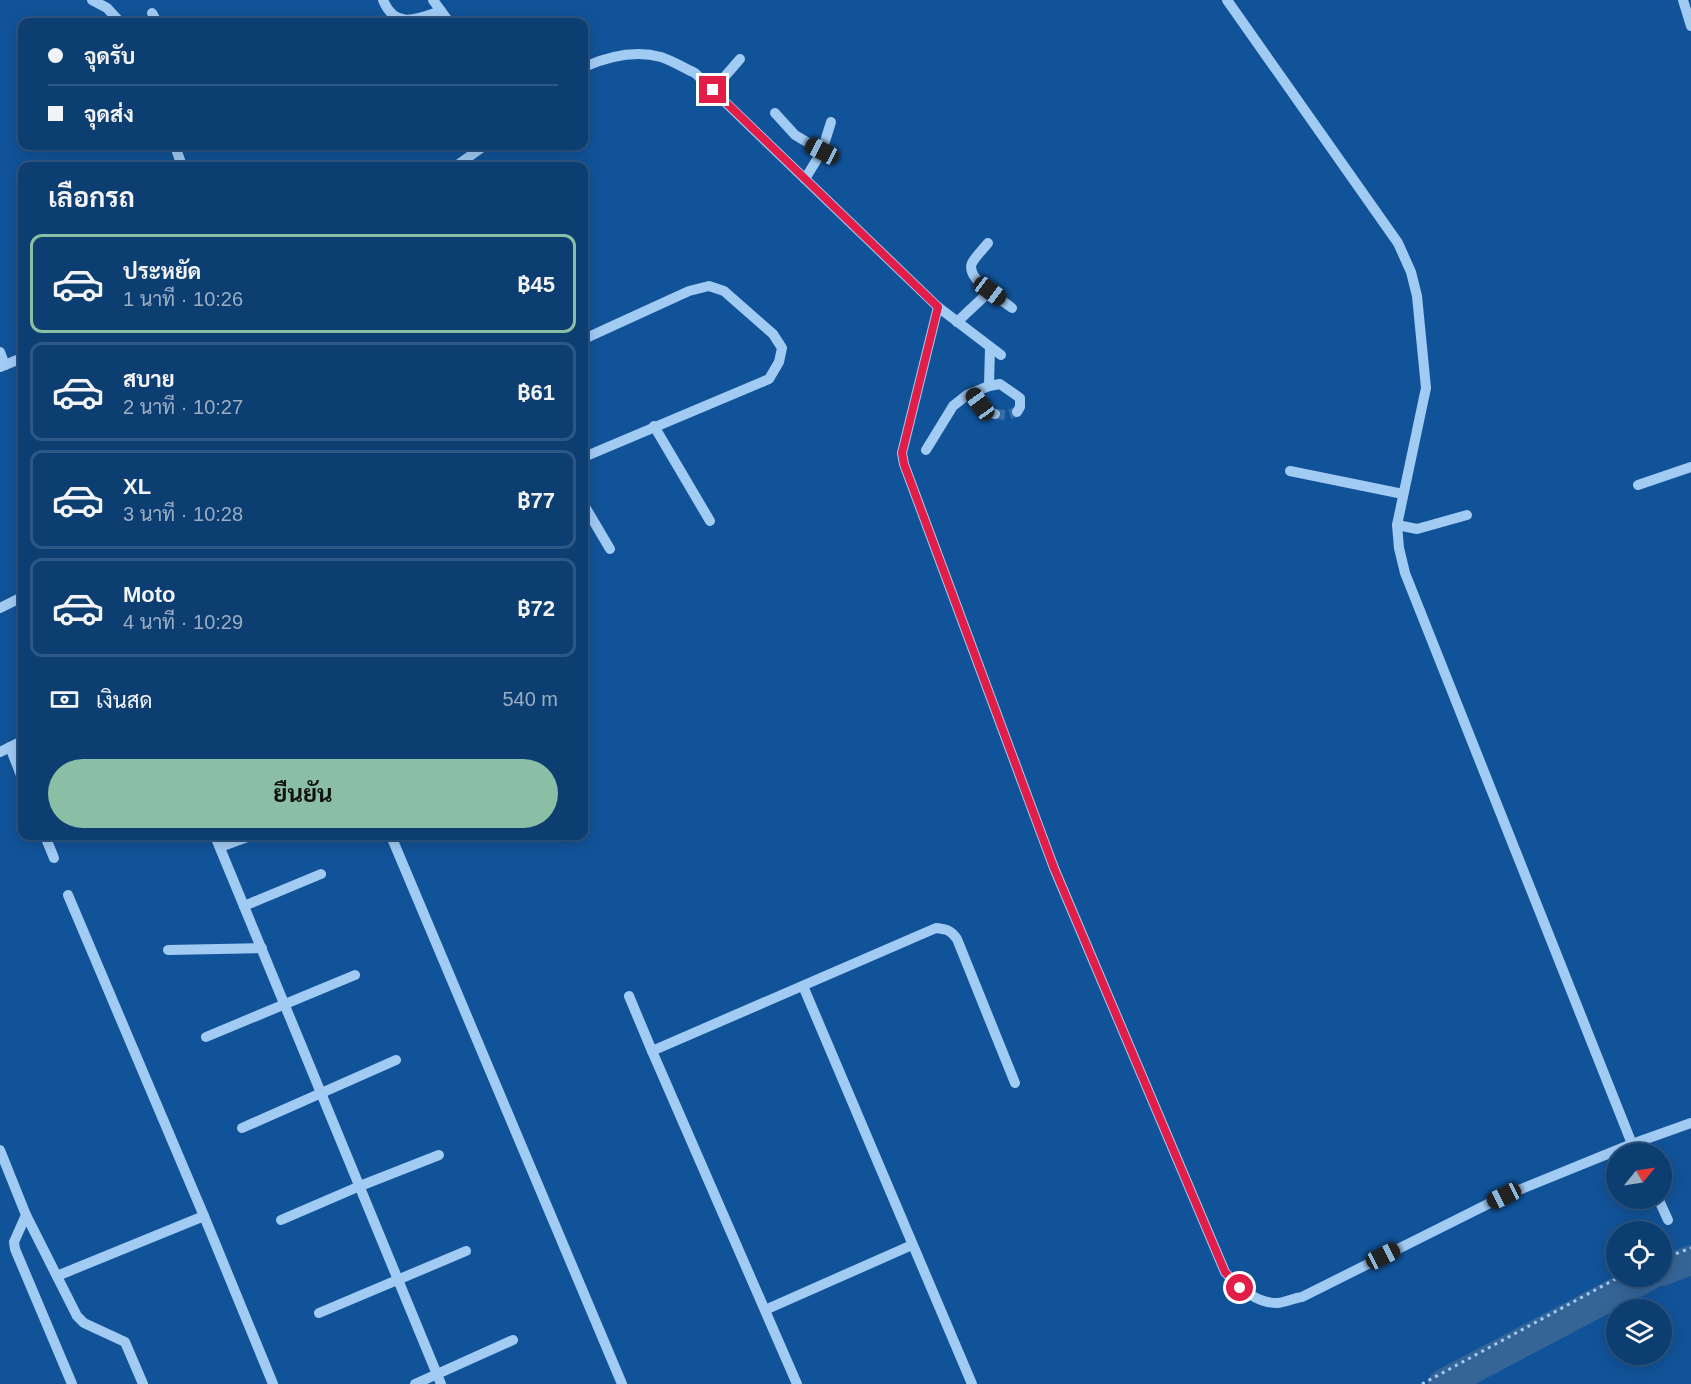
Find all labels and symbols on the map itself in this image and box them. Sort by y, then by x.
route end [699,76,726,103]
car [802,135,842,167]
car [970,273,1010,309]
car [962,384,998,424]
north arrow [1606,1143,1672,1209]
car [1484,1180,1524,1212]
car [1363,1240,1403,1272]
route start [1226,1274,1253,1301]

